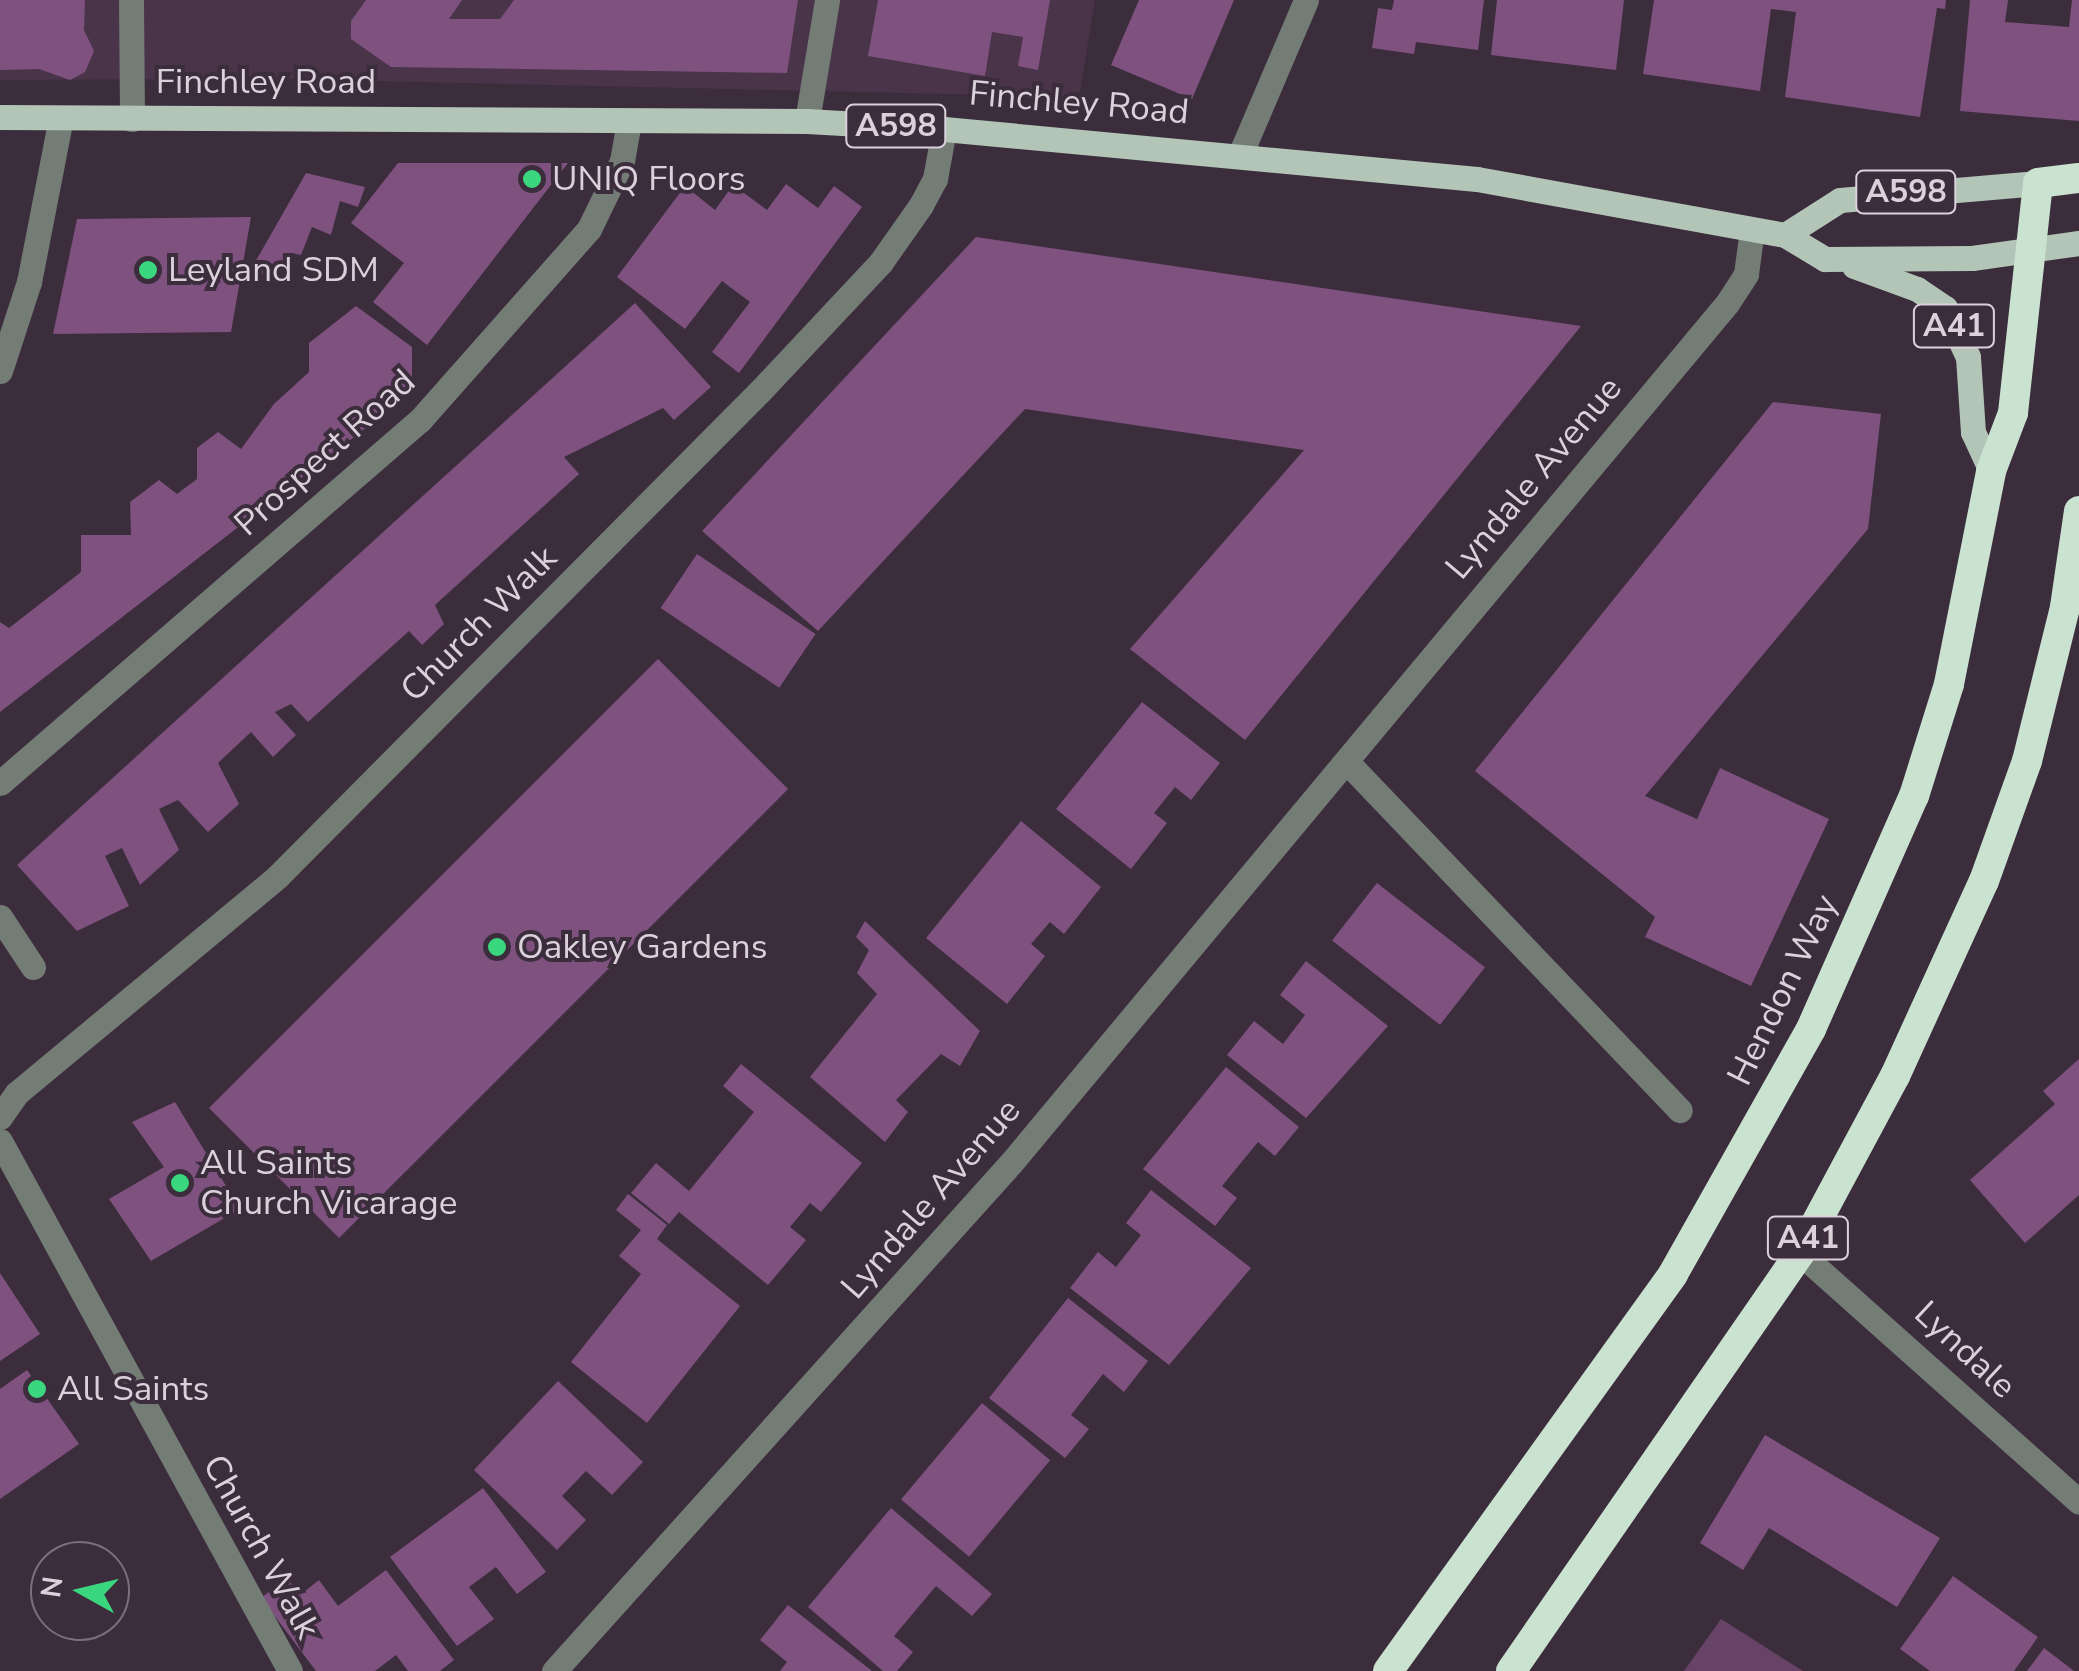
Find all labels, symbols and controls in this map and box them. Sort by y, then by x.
street label: Finchley Road [156,61,376,103]
street label: Finchley Road [967,72,1191,134]
road number: A598 [844,99,948,153]
place label: UNIQ Floors [552,158,746,200]
road number: A598 [1854,165,1958,219]
marker: UNIQ Floors [521,168,543,190]
place label: Leyland SDM [168,249,379,291]
marker: Leyland SDM [137,259,159,281]
road number: A41 [1912,299,1996,353]
street label: Prospect Road [226,361,424,545]
street label: Lyndale Avenue [1437,368,1631,588]
street label: Church Walk [392,537,566,711]
street label: Hendon Way [1719,888,1847,1092]
place label: Oakley Gardens [517,926,767,968]
marker: Oakley Gardens [486,936,508,958]
street label: Lyndale Avenue [833,1090,1029,1308]
place label: All Saints Church Vicarage [200,1142,457,1224]
marker: All Saints Church Vicarage [169,1172,191,1194]
road number: A41 [1766,1211,1850,1265]
street label: Lyndale [1906,1293,2024,1407]
place label: All Saints [57,1368,209,1410]
marker: All Saints [26,1378,48,1400]
street label: Church Walk [193,1448,329,1646]
north arrow [30,1541,130,1641]
text: N [32,1574,73,1600]

